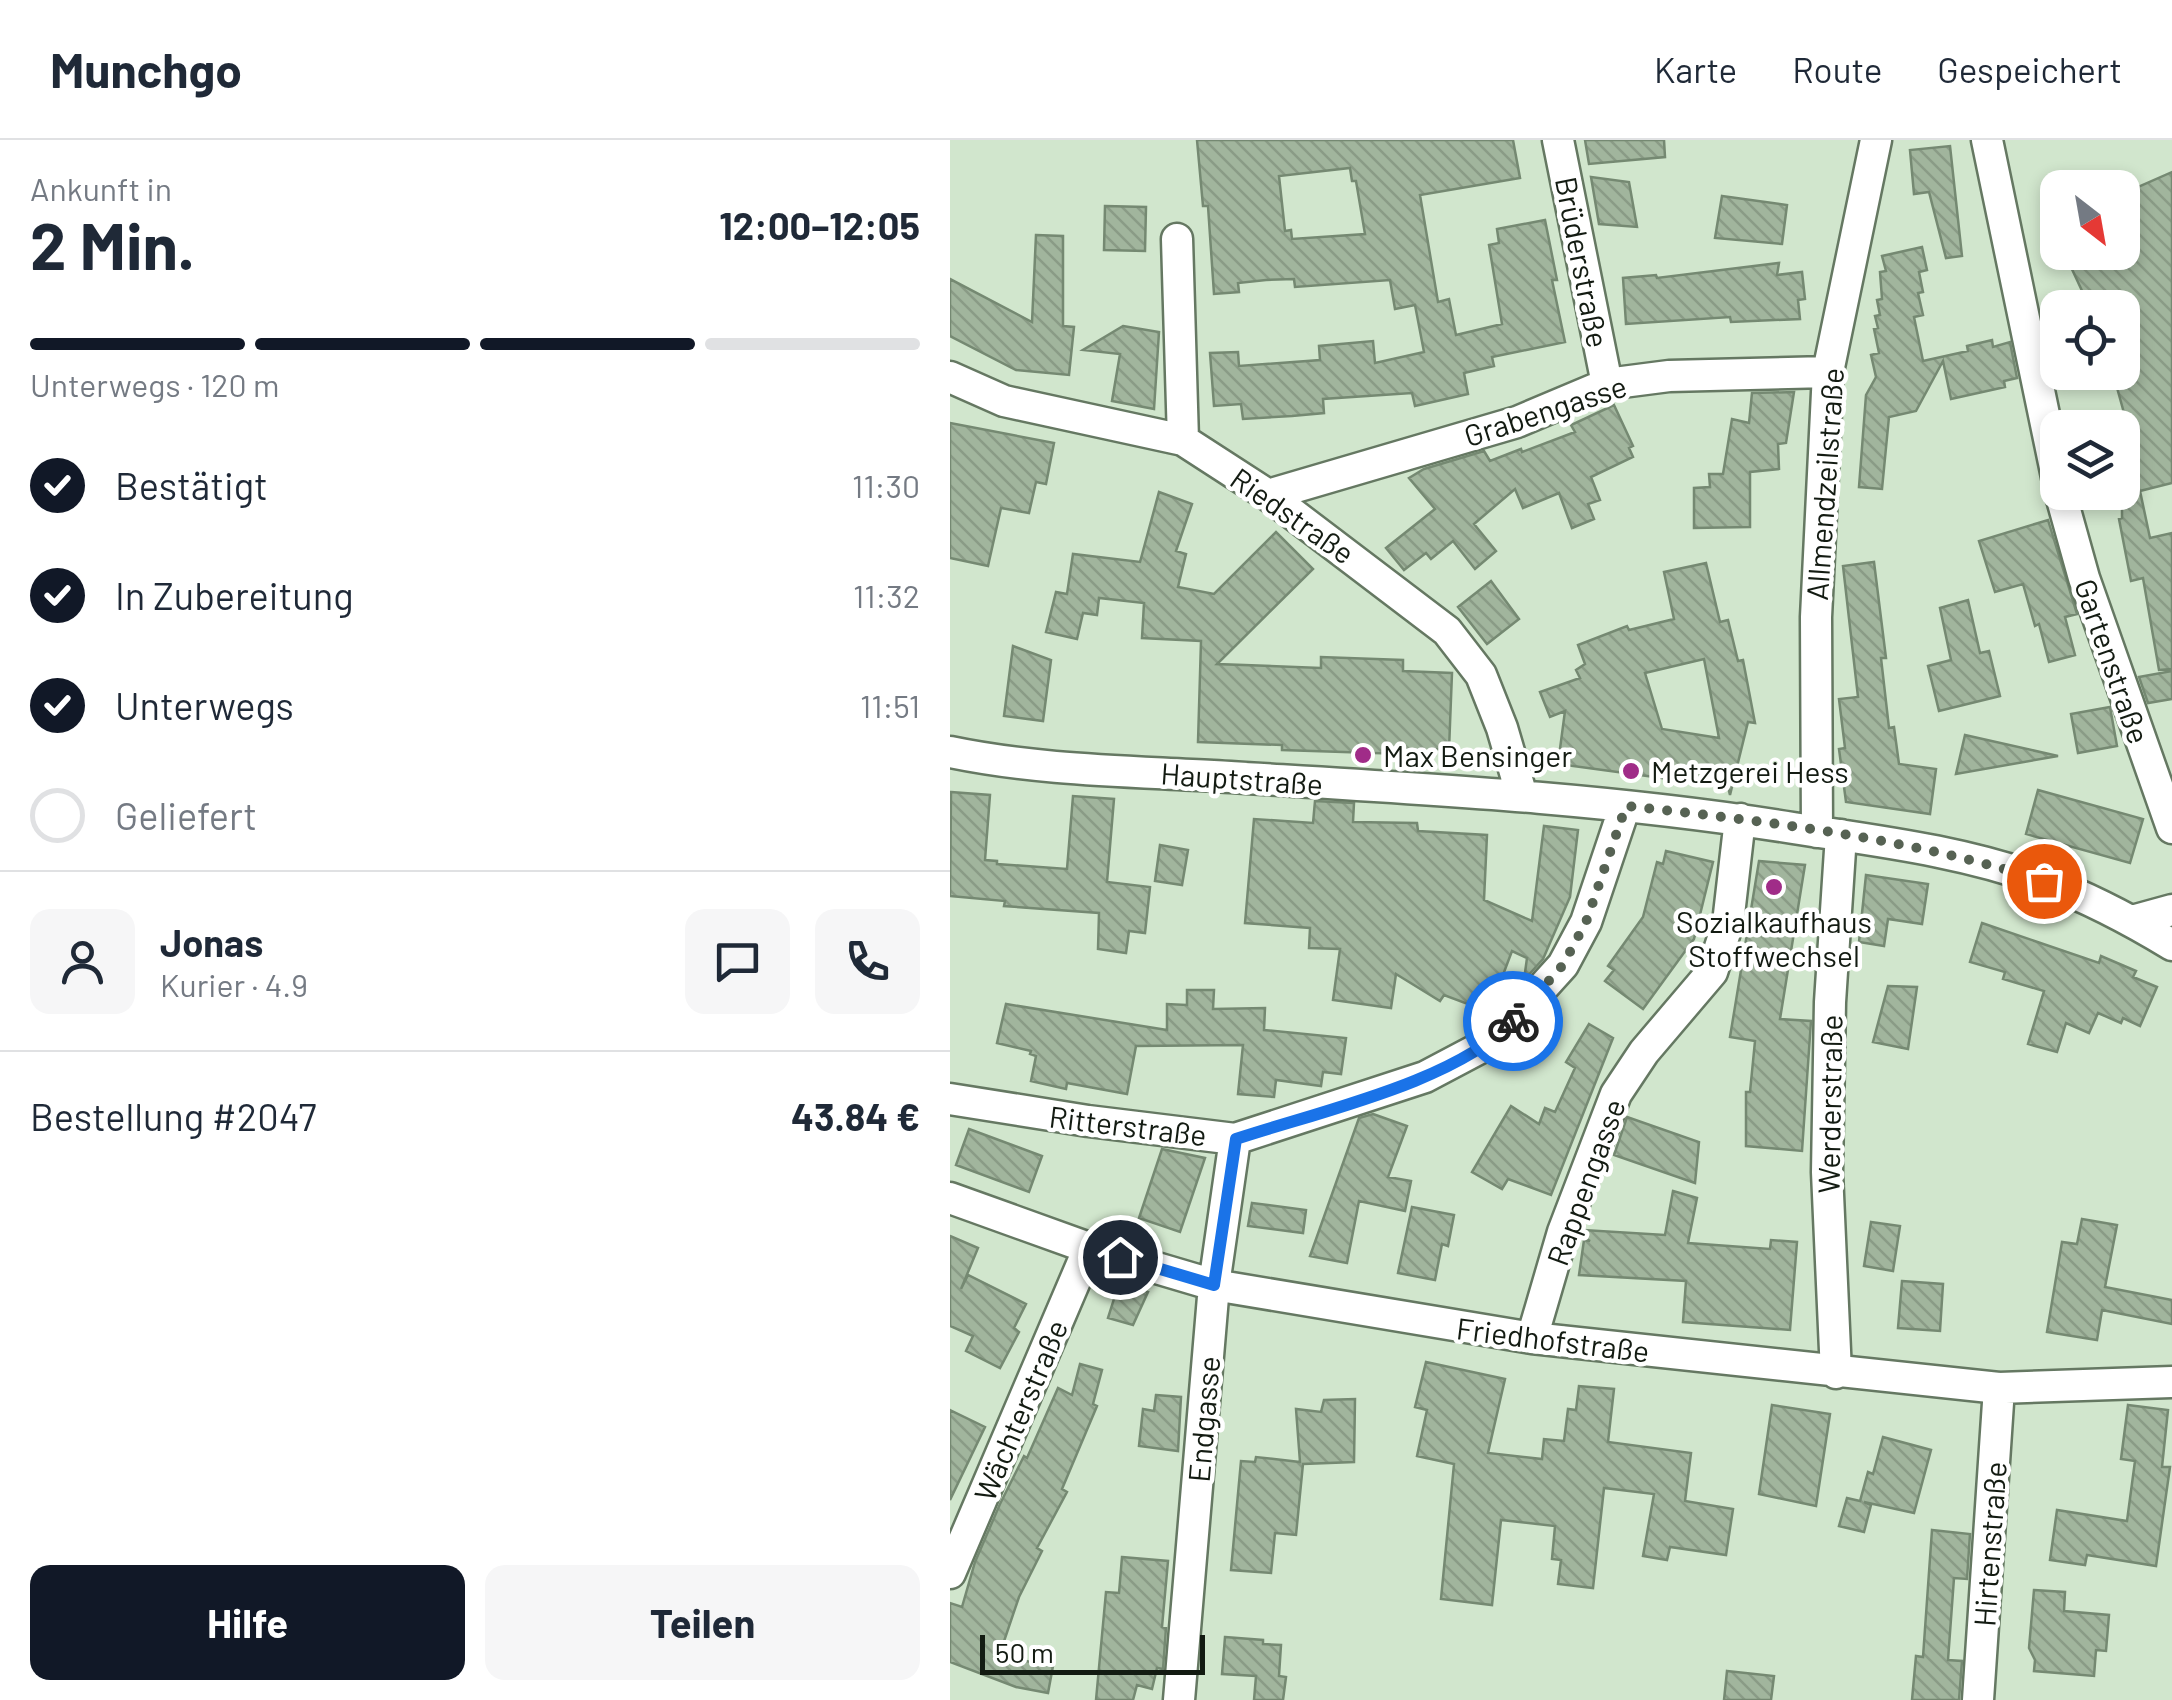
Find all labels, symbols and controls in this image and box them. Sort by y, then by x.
text: Munchgo [50,40,242,98]
text: Karte [1654,48,1737,90]
text: Route [1792,48,1882,90]
text: Gespeichert [1937,48,2122,90]
text: Ankunft in [30,169,172,207]
north arrow [2040,170,2140,270]
map controls [2040,170,2140,510]
street label: Brüderstraße [1549,174,1617,350]
text: 12:00–12:05 [719,202,920,248]
text: 2 Min. [30,205,195,283]
button: locate [2040,290,2140,390]
text: Unterwegs · 120 m [30,365,279,403]
street label: Grabengasse [1459,367,1631,453]
street label: Allmendzeilstraße [1798,367,1850,601]
button: layers [2040,410,2140,510]
icon: check [30,458,85,513]
street label: Riedstraße [1224,459,1362,571]
text: Bestätigt [115,462,268,508]
text: 11:30 [852,466,920,504]
icon: check [30,568,85,623]
text: In Zubereitung [115,572,354,618]
street label: Gartenstraße [2068,574,2158,748]
text: 11:32 [853,576,920,614]
icon: check [30,678,85,733]
text: Unterwegs [115,682,294,728]
text: 11:51 [860,686,920,724]
place label: Max Bensinger [1383,737,1572,773]
marker: Max Bensinger [1352,744,1374,766]
place label: Metzgerei Hess [1651,753,1849,789]
street label: Hauptstraße [1160,754,1324,802]
marker: Metzgerei Hess [1620,760,1642,782]
text: Geliefert [115,792,257,838]
pin [2002,839,2087,924]
icon: bag [2017,854,2072,909]
marker: Sozialkaufhaus Stoffwechsel [1763,876,1785,898]
place label: Sozialkaufhaus Stoffwechsel [1676,903,1872,973]
button: person [30,909,135,1014]
button: chat [685,909,790,1014]
button: phone [815,909,920,1014]
text: Jonas [160,919,263,965]
text: Kurier · 4.9 [160,965,308,1003]
courier [1463,971,1563,1071]
icon: bike [1486,994,1541,1049]
street label: Werderstraße [1809,1014,1849,1194]
text: Bestellung #2047 [30,1093,316,1139]
text: 43.84 € [791,1093,920,1139]
street label: Rappengasse [1538,1094,1632,1270]
street label: Ritterstraße [1047,1097,1209,1153]
pin [1078,1215,1163,1300]
icon: home [1093,1230,1148,1285]
street label: Friedhofstraße [1454,1309,1652,1369]
street label: Wächterstraße [966,1314,1074,1506]
street label: Endgasse [1180,1355,1226,1483]
street label: Hirtenstraße [1965,1460,2013,1628]
button: Hilfe [30,1565,465,1680]
button: Teilen [485,1565,920,1680]
scale bar [980,1630,1205,1674]
text: 50 m [995,1635,1054,1669]

